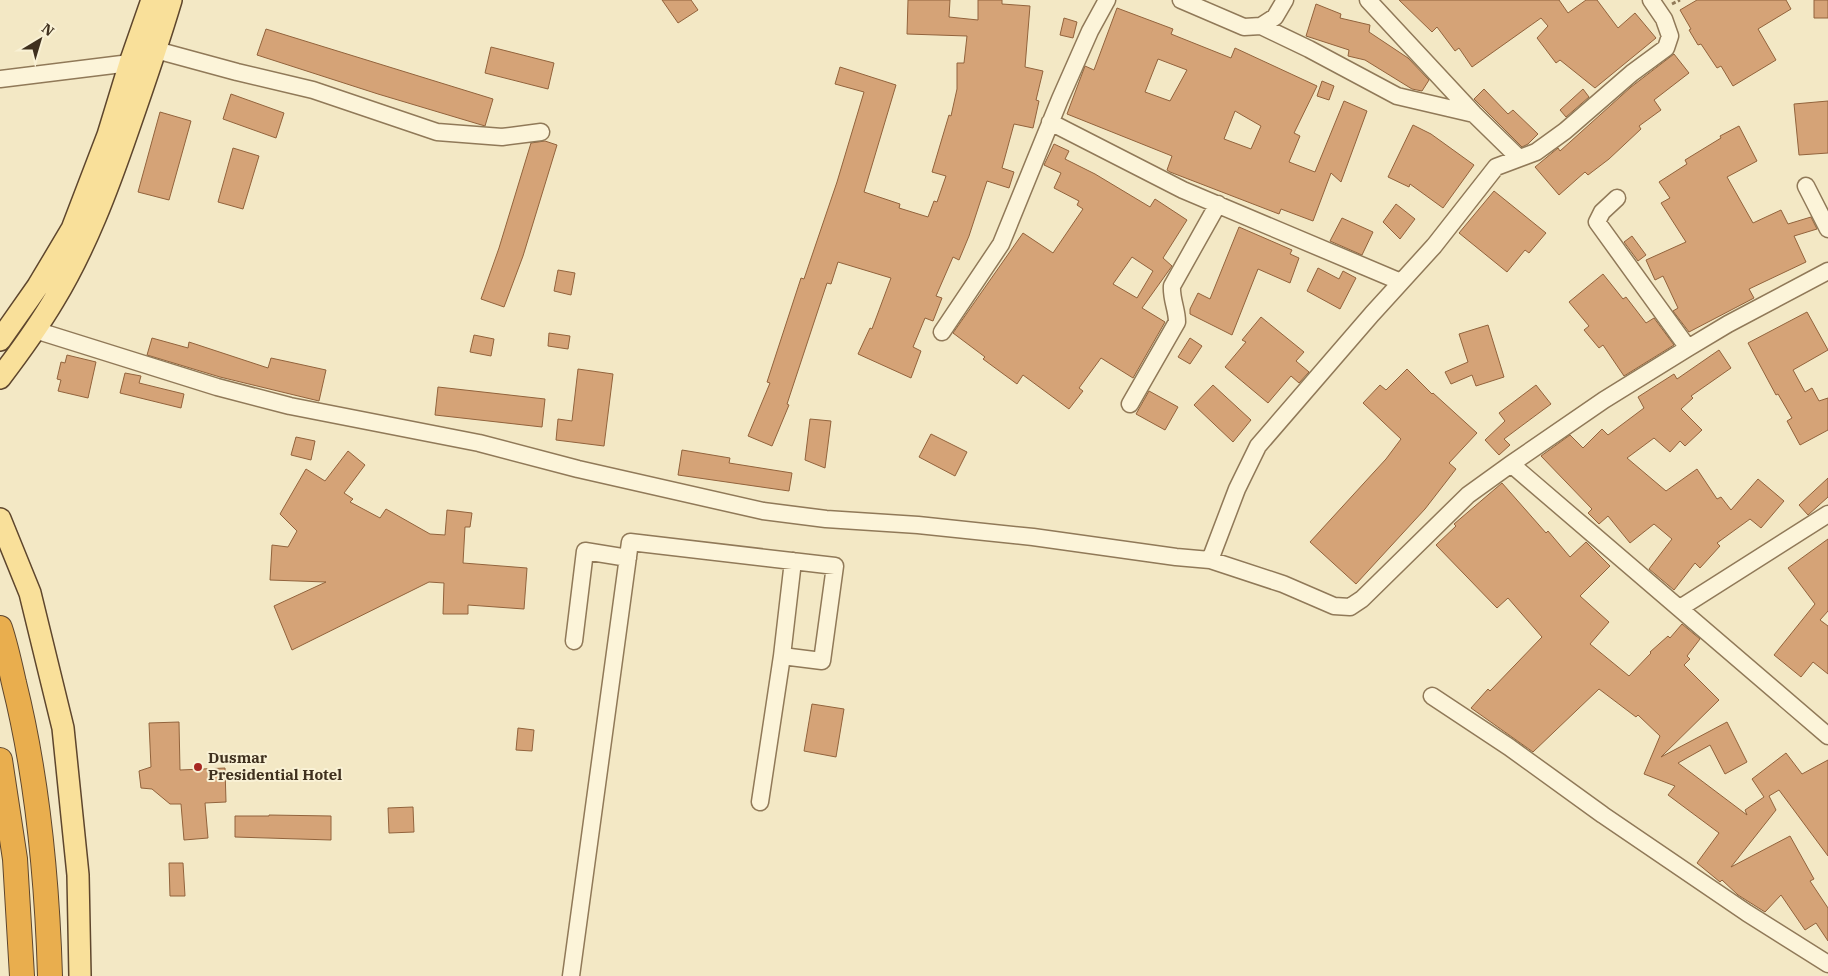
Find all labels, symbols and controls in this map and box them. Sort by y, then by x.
north arrow [15,15,65,65]
text: N [38,19,58,40]
place label: Dusmar Presidential Hotel [208,748,342,784]
marker: Dusmar Presidential Hotel [192,761,204,773]

